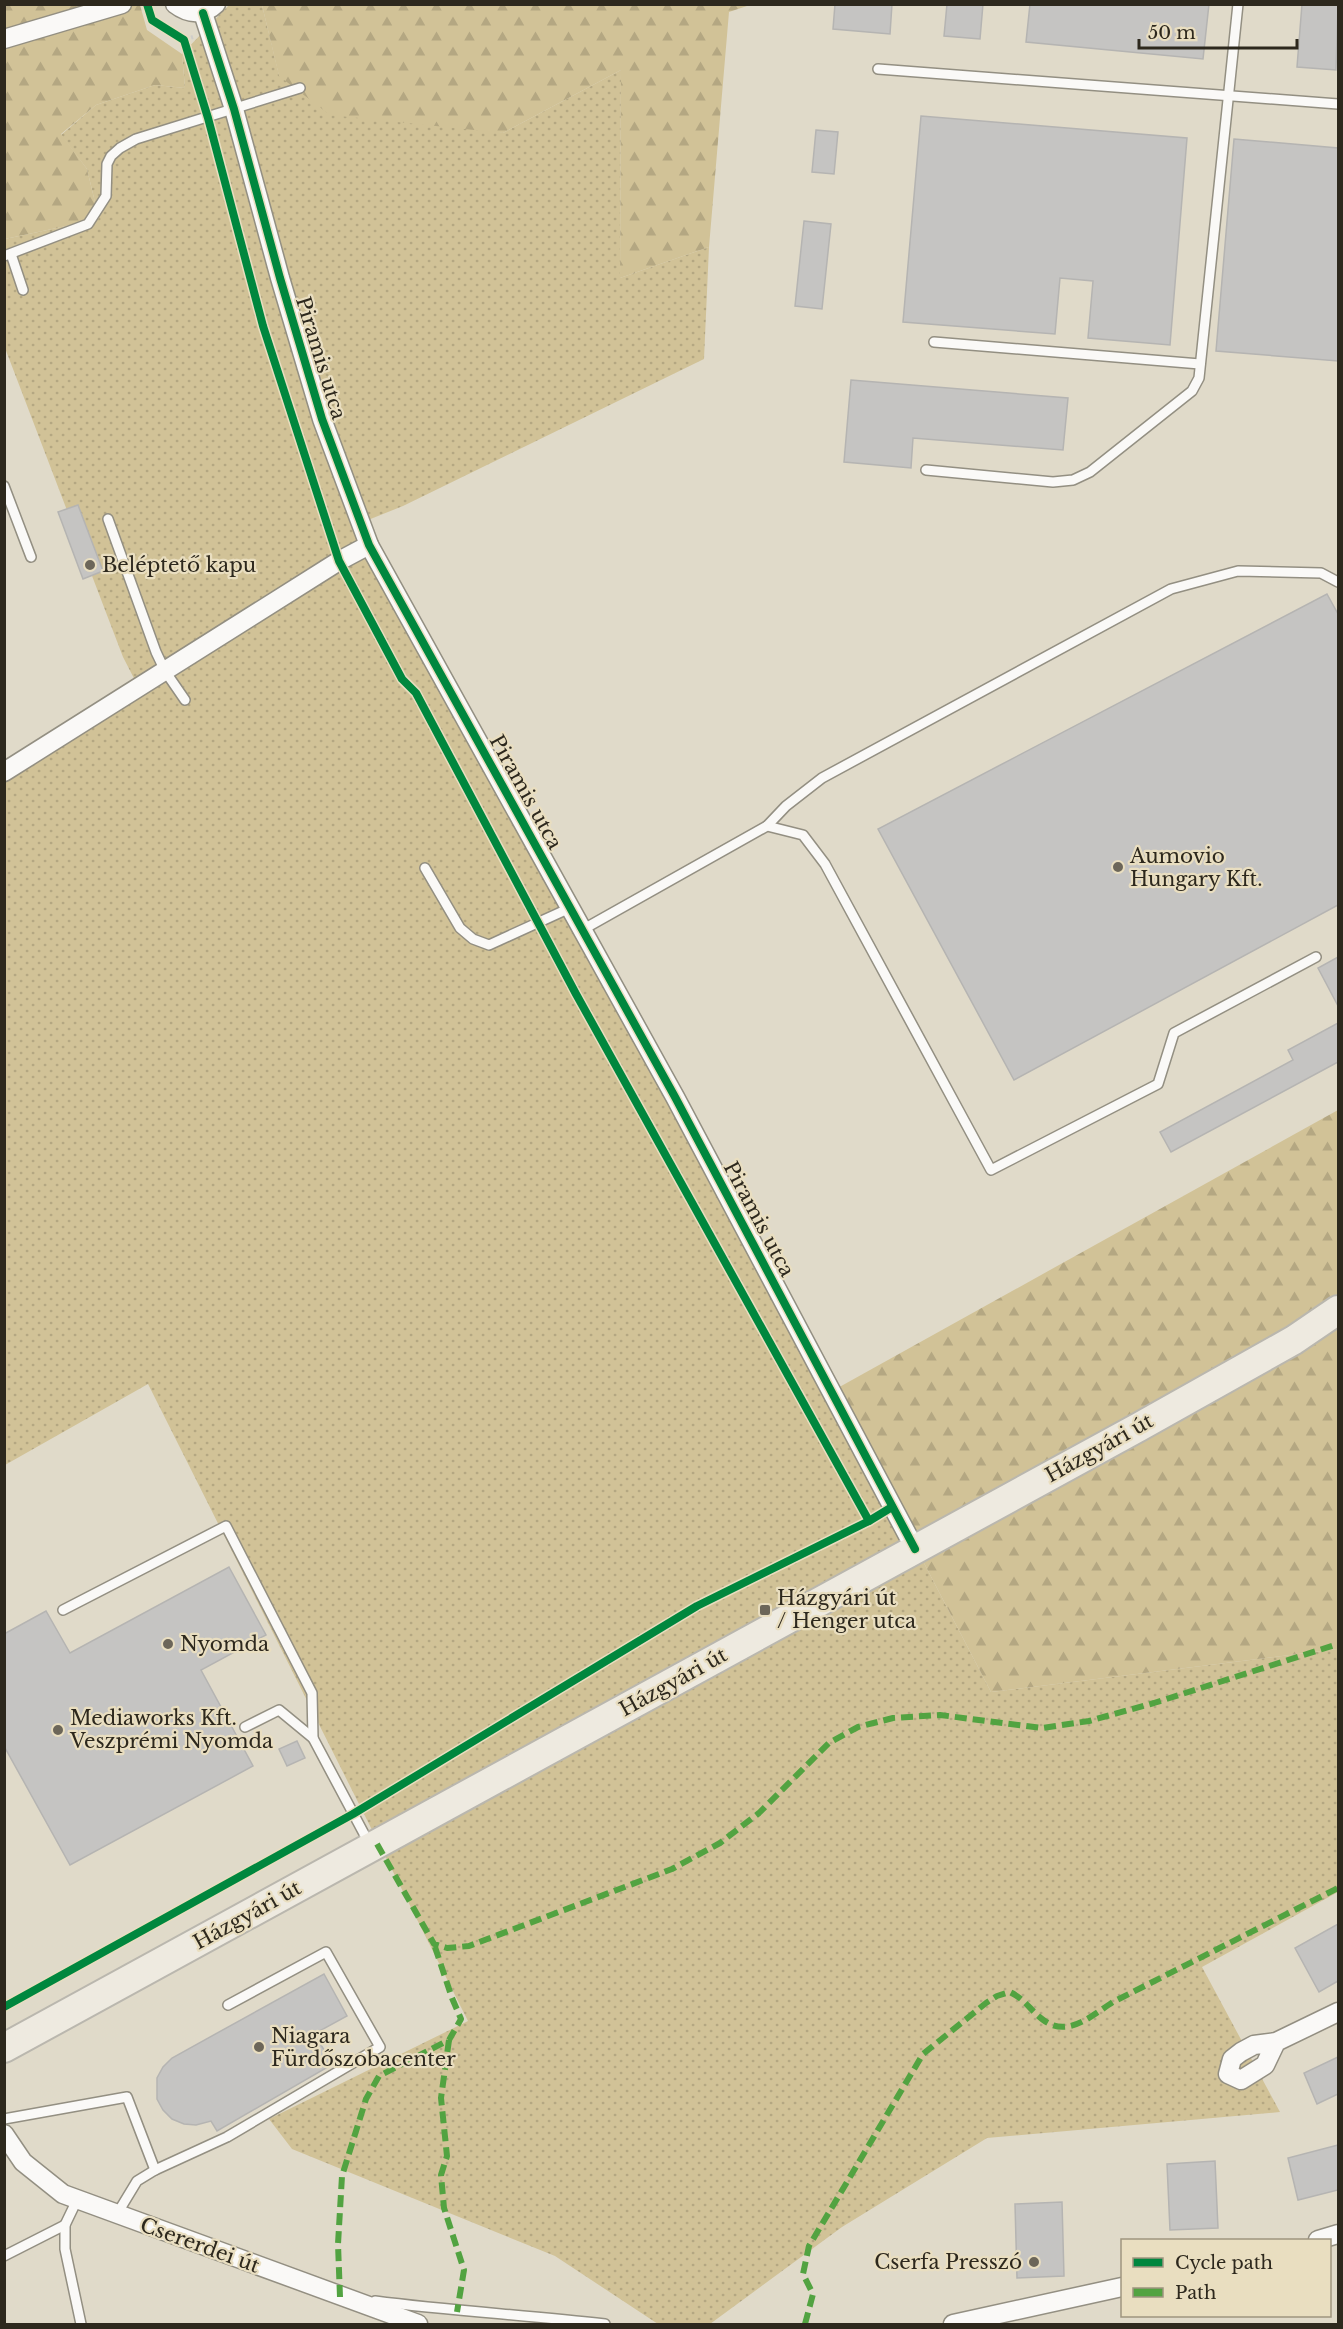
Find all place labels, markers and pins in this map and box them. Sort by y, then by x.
place label: Beléptető kapu [102,553,256,577]
marker: Beléptető kapu [83,558,97,572]
place label: Aumovio Hungary Kft. [1129,844,1262,891]
marker: Aumovio Hungary Kft. [1111,860,1125,874]
place label: Házgyári út / Henger utca [777,1586,917,1633]
marker: Házgyári út / Henger utca [758,1603,772,1617]
place label: Nyomda [180,1632,270,1656]
marker: Nyomda [161,1637,175,1651]
place label: Mediaworks Kft. Veszprémi Nyomda [69,1706,274,1753]
marker: Mediaworks Kft. Veszprémi Nyomda [51,1723,65,1737]
place label: Niagara Fürdőszobacenter [271,2024,456,2071]
marker: Niagara Fürdőszobacenter [252,2040,266,2054]
place label: Cserfa Presszó [874,2250,1022,2274]
marker: Cserfa Presszó [1027,2255,1041,2269]

